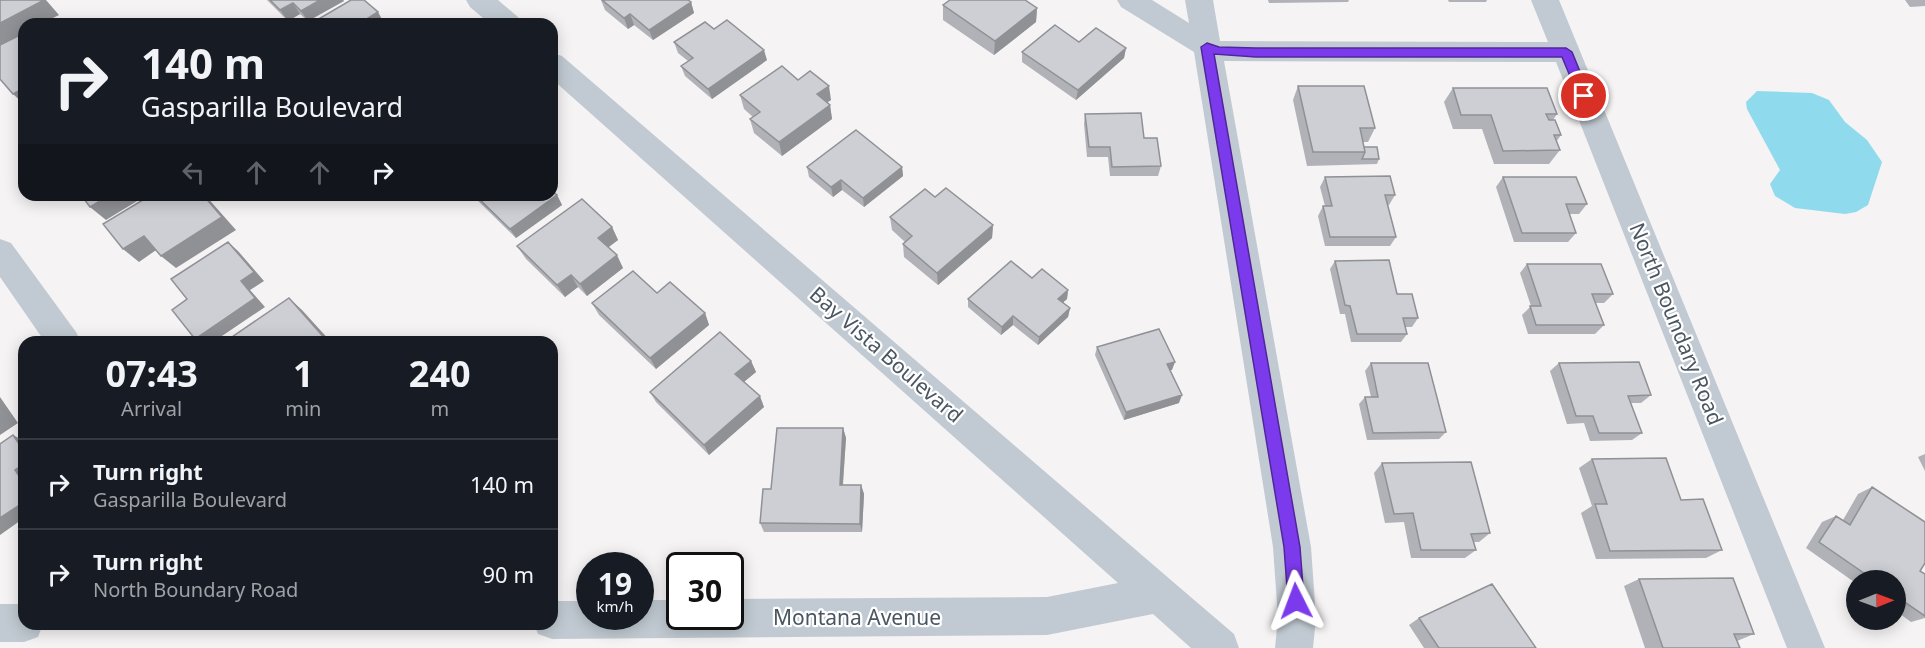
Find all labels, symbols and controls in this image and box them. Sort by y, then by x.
text: 140 m [141,34,265,91]
icon: right [42,42,120,120]
pin [1558,70,1609,121]
icon: arrive [1567,79,1600,112]
text: Gasparilla Boulevard [141,88,403,125]
icon: left [177,156,210,189]
icon: ahead [240,156,273,189]
icon: ahead [303,156,336,189]
icon: right [366,156,399,189]
street label: North Boundary Road [1624,218,1730,429]
street label: Bay Vista Boulevard [804,280,969,429]
text: 07:43 [105,349,198,398]
text: 1 [293,349,314,398]
text: 240 [409,349,471,398]
text: Arrival [121,395,182,422]
text: min [285,395,321,422]
text: m [430,395,449,422]
text: Turn right [93,456,203,486]
icon: right [42,468,75,501]
text: 140 m [470,469,534,499]
text: Gasparilla Boulevard [93,486,287,513]
text: Turn right [93,546,203,576]
speed limit sign: 30 [666,552,744,630]
icon: right [42,558,75,591]
text: 90 m [483,559,534,589]
text: 19 [598,563,632,604]
position arrow [1264,569,1328,633]
north arrow [1846,570,1906,630]
map controls [1846,570,1906,630]
text: North Boundary Road [93,576,298,603]
text: km/h [597,596,633,616]
street label: Montana Avenue [773,603,941,631]

